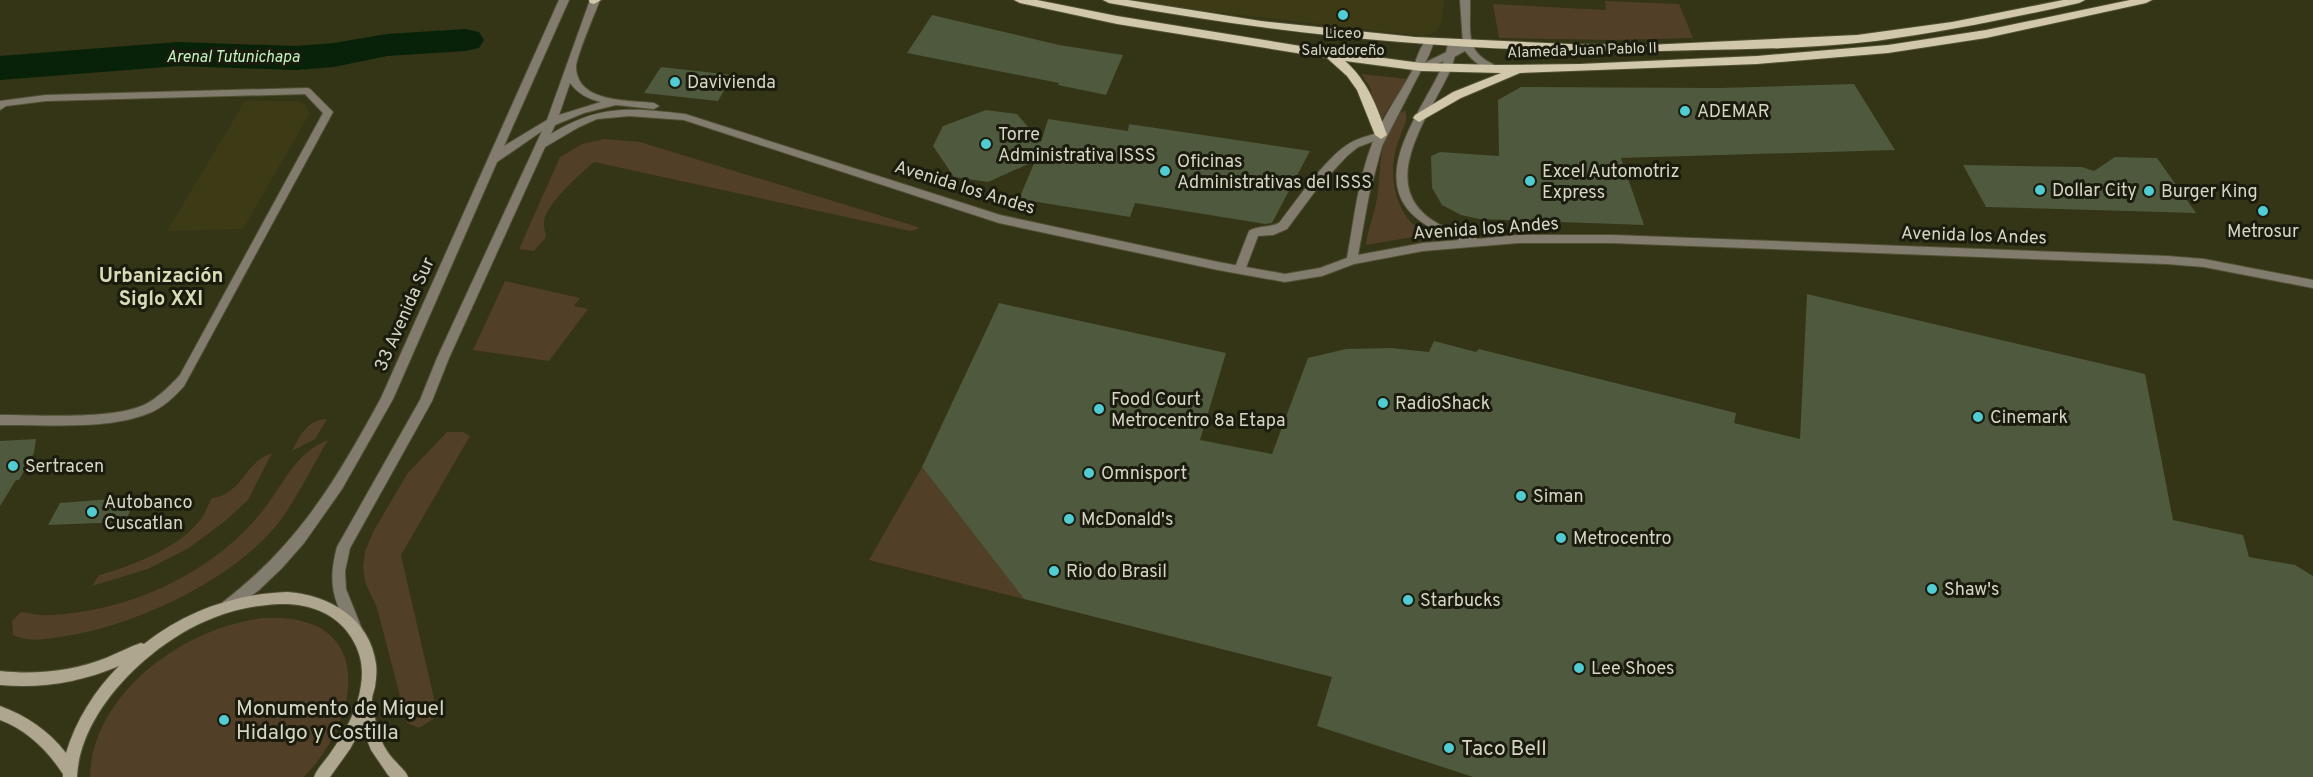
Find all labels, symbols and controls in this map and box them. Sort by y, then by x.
marker: Liceo Salvadoreño [1336,8,1350,22]
place label: Liceo Salvadoreño [1301,25,1385,61]
street label: Alameda Juan Pablo II [1507,39,1657,64]
water label: Arenal Tutunichapa [166,48,300,68]
place label: Davivienda [687,72,776,95]
marker: Davivienda [668,75,682,89]
place label: ADEMAR [1697,101,1770,124]
marker: ADEMAR [1678,104,1692,118]
place label: Torre Administrativa ISSS [998,124,1156,168]
marker: Torre Administrativa ISSS [979,137,993,151]
place label: Oficinas Administrativas del ISSS [1177,151,1372,195]
street label: Avenida los Andes [891,156,1038,221]
place label: Excel Automotriz Express [1542,161,1680,205]
marker: Oficinas Administrativas del ISSS [1158,164,1172,178]
marker: Excel Automotriz Express [1523,174,1537,188]
place label: Dollar City [2052,180,2137,203]
place label: Burger King [2161,181,2258,204]
marker: Dollar City [2033,183,2047,197]
marker: Burger King [2142,184,2156,198]
marker: Metrosur [2256,204,2270,218]
street label: Avenida los Andes [1412,213,1560,246]
place label: Metrosur [2227,221,2299,244]
street label: Avenida los Andes [1901,222,2047,251]
street label: 33 Avenida Sur [370,254,441,375]
district label: Urbanización Siglo XXI [99,264,223,313]
place label: Food Court Metrocentro 8a Etapa [1111,389,1286,433]
place label: RadioShack [1395,393,1490,416]
marker: RadioShack [1376,396,1390,410]
marker: Food Court Metrocentro 8a Etapa [1092,402,1106,416]
place label: Cinemark [1990,407,2068,430]
marker: Cinemark [1971,410,1985,424]
place label: Sertracen [25,456,104,479]
marker: Sertracen [6,459,20,473]
place label: Omnisport [1101,463,1187,486]
marker: Omnisport [1082,466,1096,480]
place label: Siman [1533,486,1584,509]
marker: Siman [1514,489,1528,503]
place label: Autobanco Cuscatlan [104,492,193,536]
marker: Autobanco Cuscatlan [85,505,99,519]
place label: McDonald's [1081,509,1173,532]
marker: McDonald's [1062,512,1076,526]
place label: Metrocentro [1573,528,1672,551]
marker: Metrocentro [1554,531,1568,545]
place label: Rio do Brasil [1066,561,1167,584]
marker: Rio do Brasil [1047,564,1061,578]
place label: Shaw's [1944,579,1999,602]
marker: Shaw's [1925,582,1939,596]
place label: Starbucks [1420,590,1501,613]
marker: Starbucks [1401,593,1415,607]
place label: Lee Shoes [1591,658,1674,681]
marker: Lee Shoes [1572,661,1586,675]
place label: Monumento de Miguel Hidalgo y Costilla [236,696,444,747]
marker: Monumento de Miguel Hidalgo y Costilla [217,713,231,727]
place label: Taco Bell [1461,736,1547,763]
marker: Taco Bell [1442,741,1456,755]

